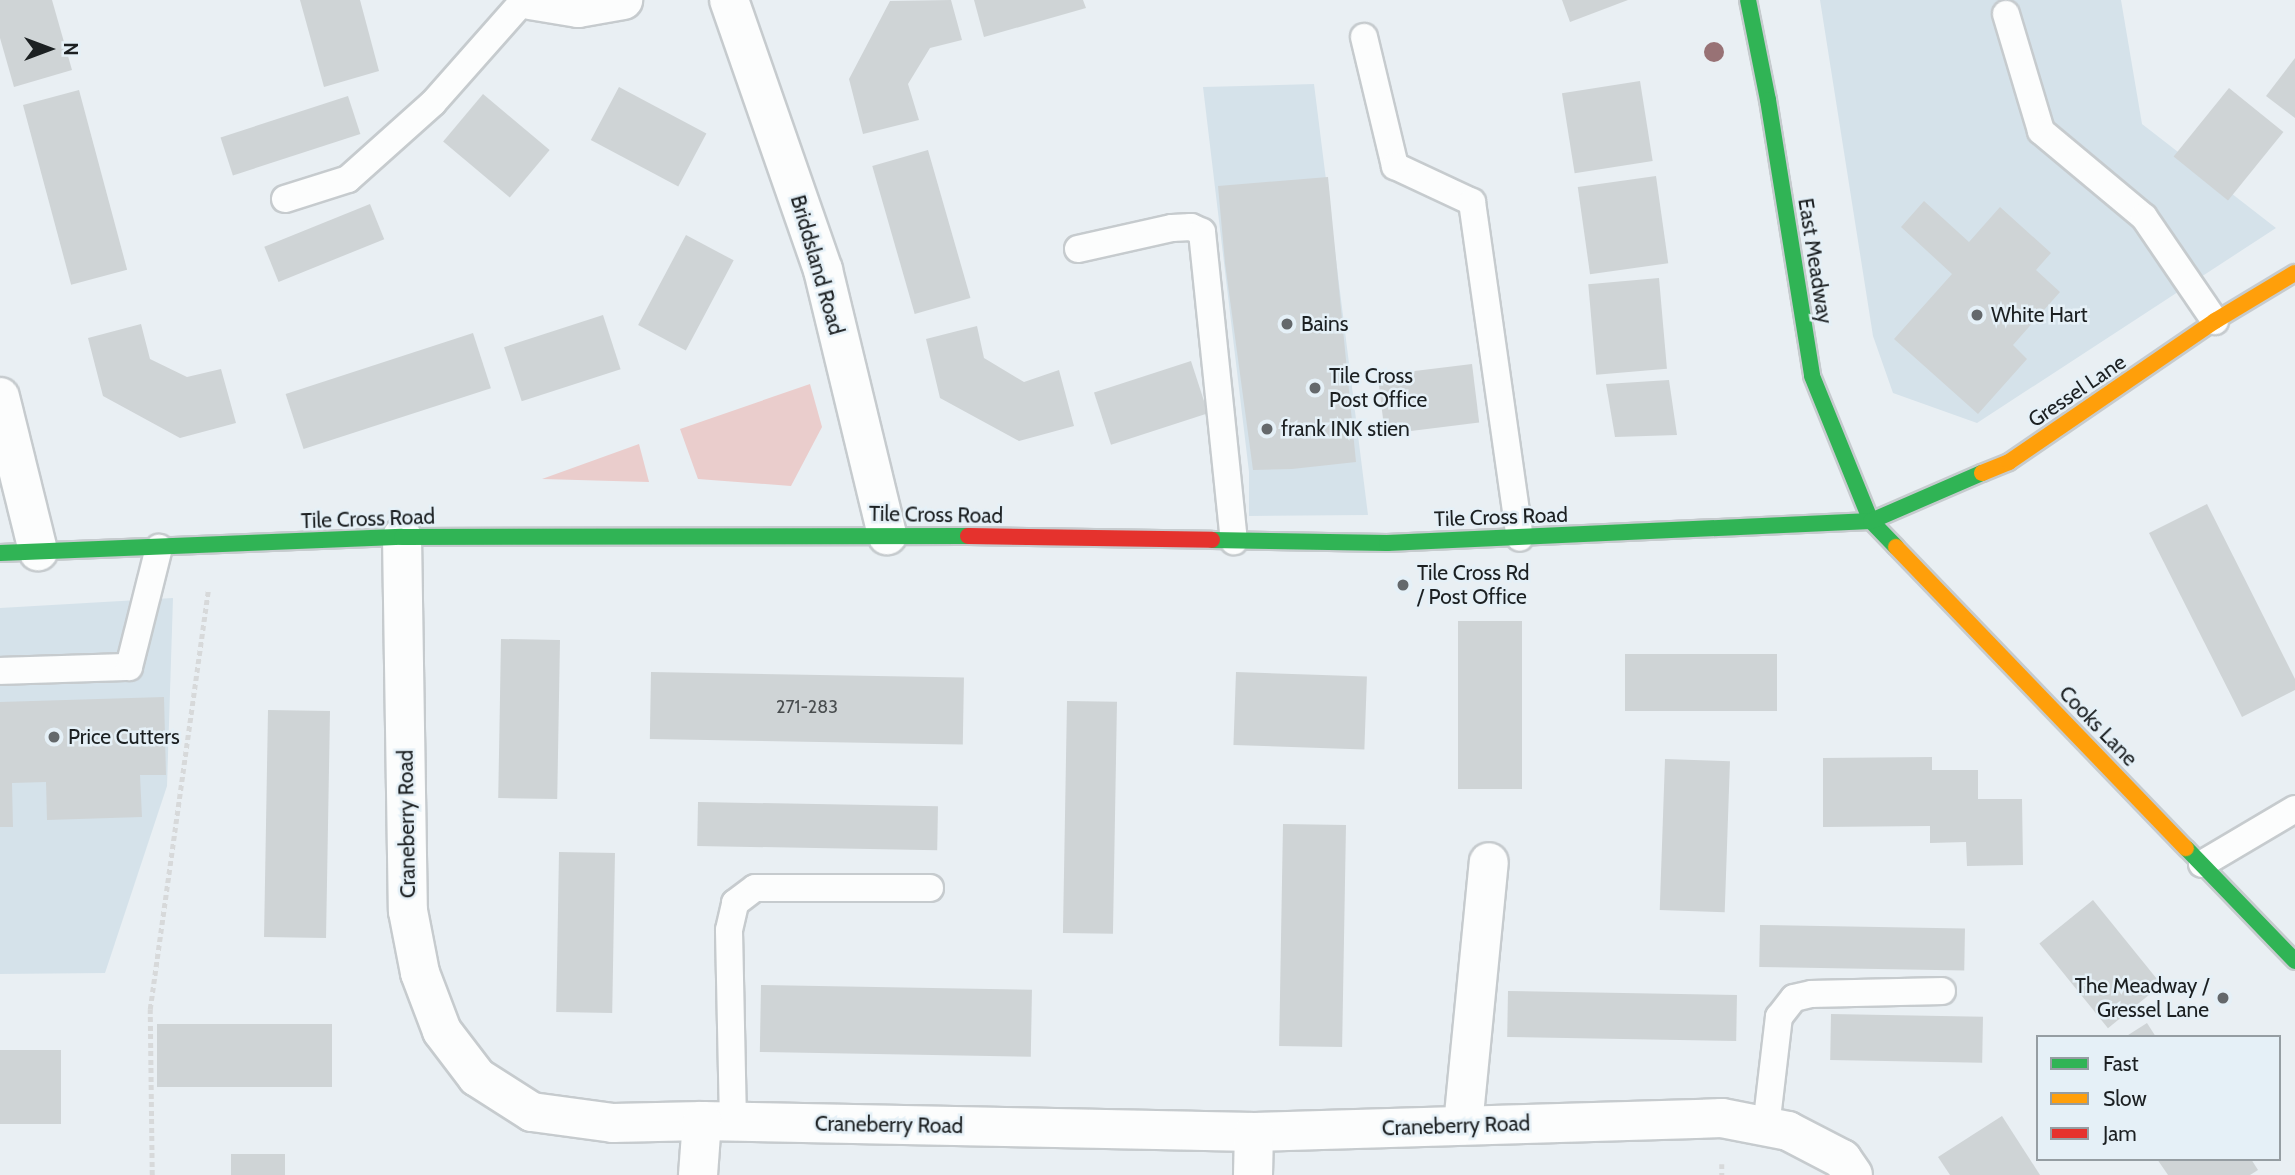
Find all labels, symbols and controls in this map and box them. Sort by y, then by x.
north arrow [14,14,84,84]
text: N [59,42,82,56]
street label: Briddsland Road [785,192,849,338]
street label: East Meadway [1793,196,1837,326]
place label: White Hart [1991,302,2088,328]
marker: White Hart [1969,307,1985,323]
place label: Bains [1301,311,1349,337]
marker: Bains [1279,316,1295,332]
street label: Gressel Lane [2024,349,2130,433]
place label: Tile Cross Post Office [1329,363,1427,413]
marker: Tile Cross Post Office [1307,380,1323,396]
place label: frank INK stien [1281,416,1410,442]
marker: frank INK stien [1259,421,1275,437]
street label: Tile Cross Road [869,501,1003,529]
street label: Tile Cross Road [1434,502,1568,532]
street label: Tile Cross Road [301,504,435,534]
place label: Tile Cross Rd / Post Office [1417,560,1530,610]
marker: Tile Cross Rd / Post Office [1395,577,1411,593]
street label: Cooks Lane [2054,681,2142,771]
house number: 271-283 [776,696,838,718]
place label: Price Cutters [68,724,180,750]
marker: Price Cutters [46,729,62,745]
street label: Craneberry Road [393,750,421,898]
place label: The Meadway / Gressel Lane [2075,973,2209,1023]
marker: The Meadway / Gressel Lane [2215,990,2231,1006]
legend [2036,1035,2281,1161]
text: Fast [2103,1051,2139,1076]
text: Slow [2103,1086,2147,1111]
street label: Craneberry Road [815,1111,963,1139]
street label: Craneberry Road [1381,1111,1531,1141]
text: Jam [2103,1121,2137,1146]

